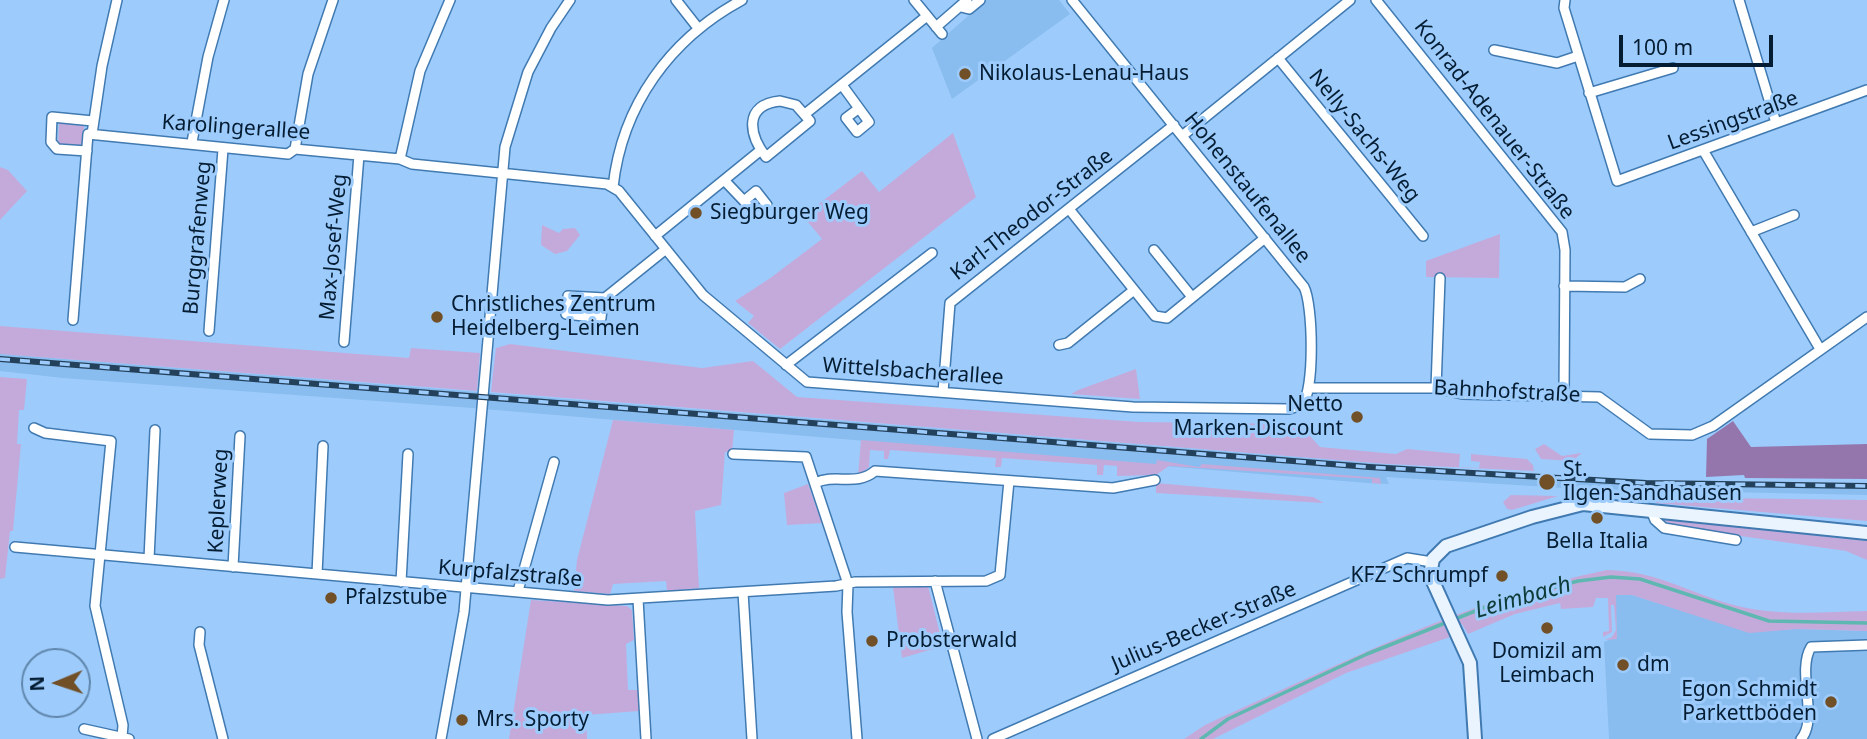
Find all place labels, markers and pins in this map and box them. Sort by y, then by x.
place label: Nikolaus-Lenau-Haus [979,61,1189,87]
marker: Nikolaus-Lenau-Haus [957,66,973,82]
place label: Siegburger Weg [710,200,869,226]
marker: Siegburger Weg [688,205,704,221]
place label: Christliches Zentrum Heidelberg-Leimen [451,292,656,342]
marker: Christliches Zentrum Heidelberg-Leimen [429,309,445,325]
place label: Netto Marken-Discount [1174,392,1343,442]
marker: Netto Marken-Discount [1349,409,1365,425]
place label: St. Ilgen-Sandhausen [1563,457,1742,507]
marker: St. Ilgen-Sandhausen [1537,472,1557,492]
marker: Bella Italia [1589,510,1605,526]
place label: Bella Italia [1546,529,1648,555]
place label: KFZ Schrumpf [1351,563,1488,589]
marker: KFZ Schrumpf [1494,568,1510,584]
place label: Pfalzstube [345,585,447,611]
marker: Pfalzstube [323,590,339,606]
marker: Domizil am Leimbach [1539,620,1555,636]
place label: Probsterwald [886,628,1017,654]
marker: Probsterwald [864,633,880,649]
place label: Domizil am Leimbach [1492,639,1602,689]
place label: dm [1637,652,1670,678]
marker: dm [1615,657,1631,673]
place label: Egon Schmidt Parkettböden [1681,677,1817,727]
marker: Egon Schmidt Parkettböden [1823,694,1839,710]
place label: Mrs. Sporty [476,707,589,733]
marker: Mrs. Sporty [454,712,470,728]

